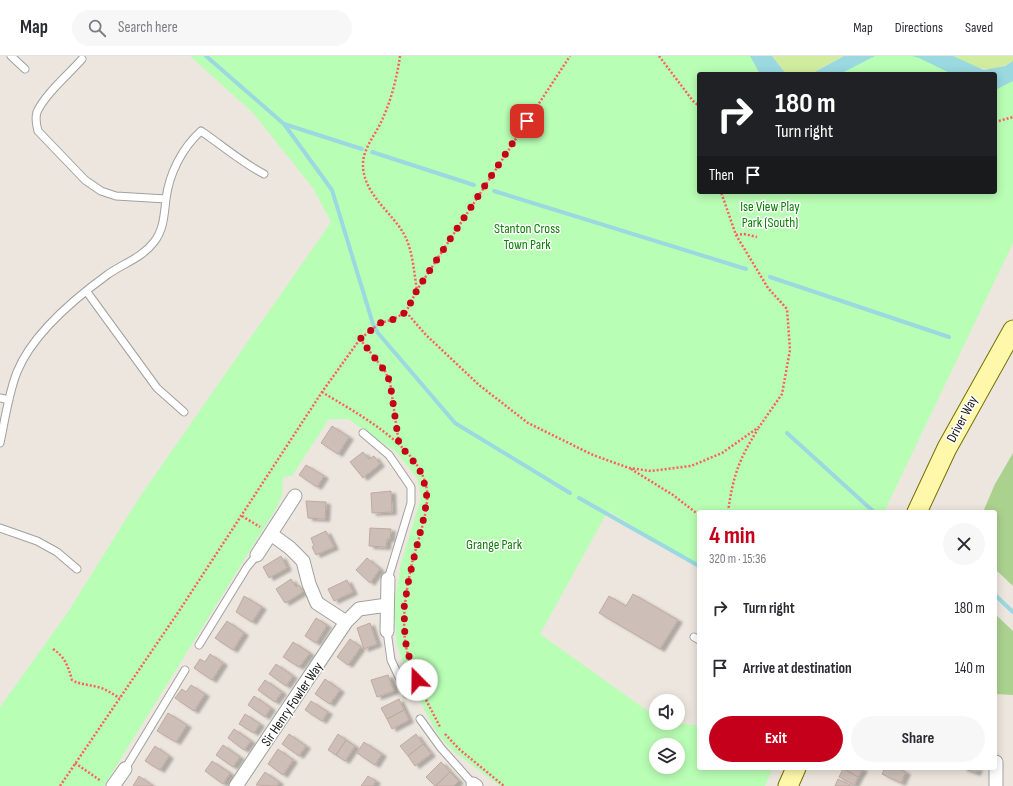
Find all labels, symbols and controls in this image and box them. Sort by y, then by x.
search box [72,10,352,46]
text: Map [20,16,48,39]
icon: search [86,17,108,39]
text: Search here [118,18,178,37]
text: Map [853,19,873,36]
text: Directions [895,19,943,36]
text: Saved [965,19,993,36]
text: 180 m [775,87,835,120]
icon: right [709,88,761,140]
pin [510,104,544,138]
icon: arrive [516,110,538,132]
text: Turn right [775,121,833,142]
icon: arrive [742,164,764,186]
text: Then [709,166,734,185]
park label: Ise View Play Park (South) [740,198,800,231]
park label: Stanton Cross Town Park [494,220,560,253]
street label: Driver Way [943,392,982,445]
text: 4 min [709,521,755,550]
button: close [943,523,985,565]
park label: Grange Park [466,536,523,553]
text: 320 m · 15:36 [709,551,766,567]
icon: right [709,597,731,619]
text: Turn right [743,599,795,618]
text: 180 m [954,599,985,618]
icon: arrive [709,657,731,679]
street label: Sir Henry Fowler Way [258,658,327,749]
position arrow [396,659,438,701]
text: Arrive at destination [743,659,852,678]
text: 140 m [955,659,985,678]
map controls [649,694,685,774]
button: sound [649,694,685,730]
button: Exit [709,716,843,762]
button: Share [851,716,985,762]
button: layers [649,738,685,774]

